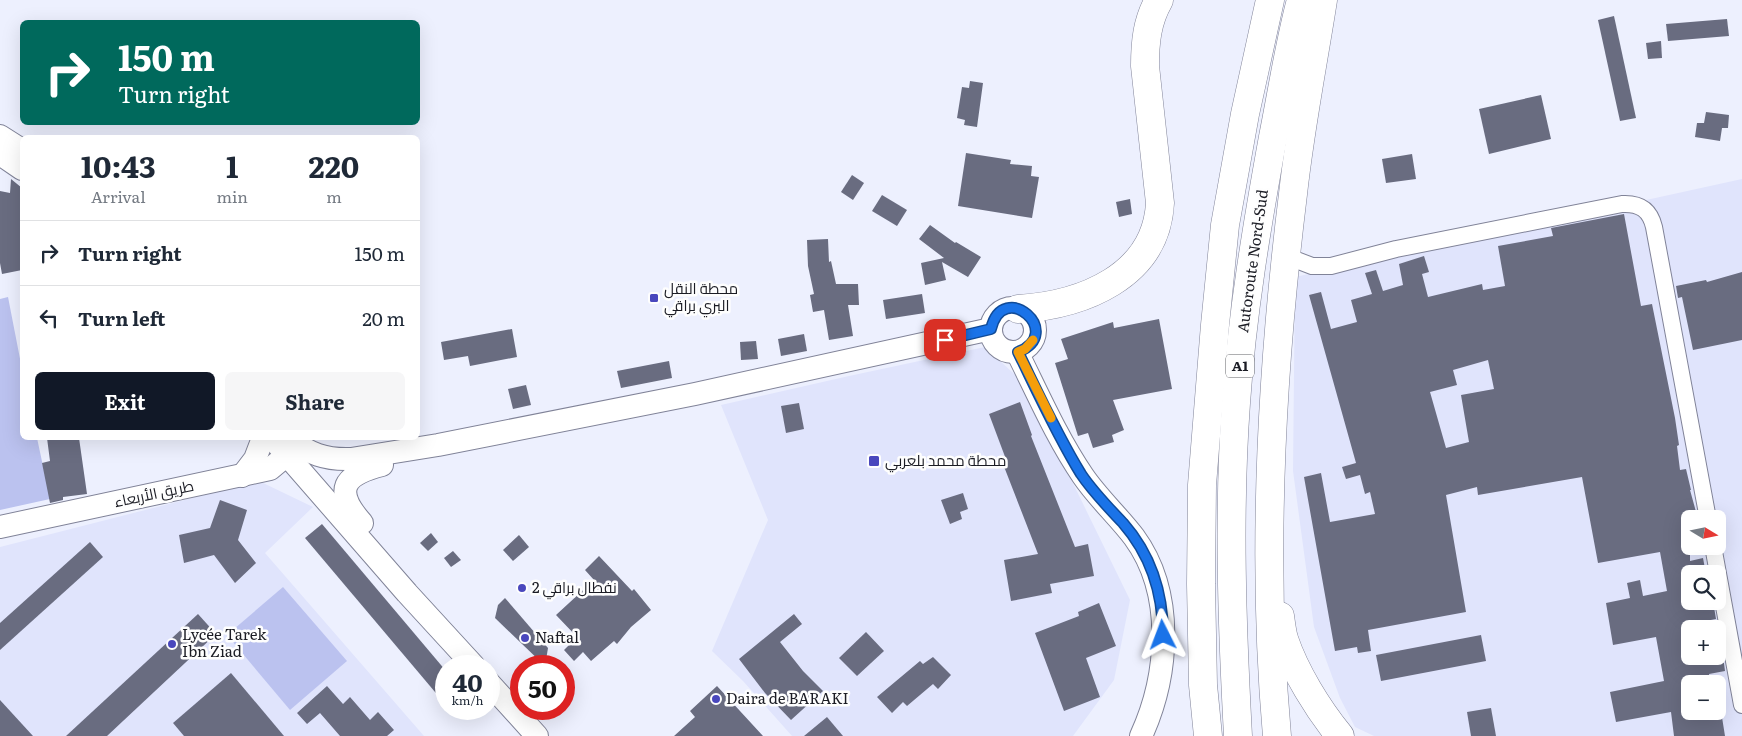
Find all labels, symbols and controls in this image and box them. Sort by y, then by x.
text: 150 m [118,30,215,82]
icon: right [35,40,100,105]
text: Turn right [118,77,230,110]
text: 10:43 [81,143,156,187]
text: 1 [226,143,238,187]
text: 220 [309,143,359,187]
text: Arrival [91,184,146,208]
text: min [216,184,248,208]
text: m [326,184,342,208]
street label: Autoroute Nord-Sud [1230,188,1273,334]
icon: right [35,239,63,267]
text: Turn right [78,239,182,267]
text: 150 m [354,239,405,267]
place label: محطة النقل البري براقي [664,276,738,318]
marker: محطة النقل البري براقي [648,292,660,304]
icon: left [35,304,63,332]
text: Turn left [78,304,165,332]
text: 20 m [362,304,405,332]
pin [924,319,966,361]
icon: arrive [931,326,959,354]
road number: A1 [1226,354,1254,378]
button: Exit [35,372,215,430]
button: Share [225,372,405,430]
place label: محطة محمد بلعربي [885,448,1006,473]
marker: محطة محمد بلعربي [867,454,881,468]
street label: طريق الأربعاء [112,473,196,512]
north arrow [1681,510,1726,555]
map controls [1681,510,1726,720]
button: search [1681,565,1726,610]
place label: نفطال براقي 2 [532,575,617,600]
marker: نفطال براقي 2 [516,582,528,594]
position arrow [1136,608,1188,660]
button: + [1681,620,1726,665]
place label: Lycée Tarek Ibn Ziad [182,622,267,662]
place label: Naftal [535,625,579,648]
marker: Naftal [519,632,531,644]
marker: Lycée Tarek Ibn Ziad [166,638,178,650]
speed limit sign: 50 [510,655,575,720]
text: 40 [452,663,483,700]
button: − [1681,675,1726,720]
place label: Daira de BARAKI [726,686,849,709]
text: km/h [452,691,483,709]
marker: Daira de BARAKI [710,693,722,705]

